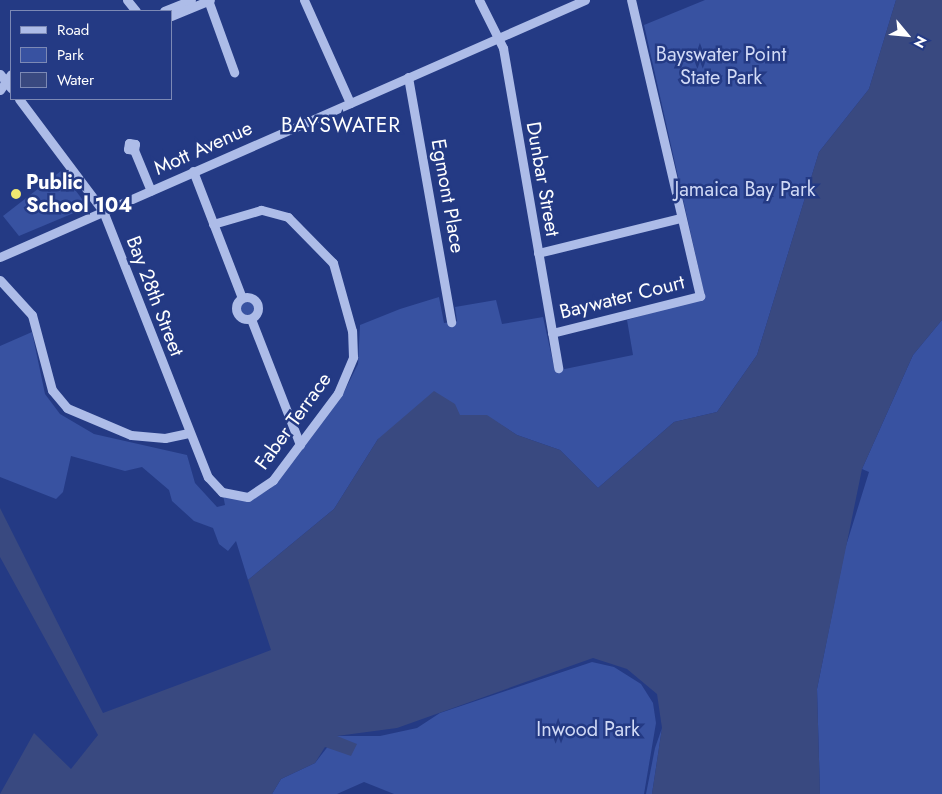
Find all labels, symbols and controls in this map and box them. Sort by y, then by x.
legend [10,10,172,100]
north arrow [882,10,932,60]
text: Road [57,19,89,41]
text: N [909,32,932,52]
park label: Bayswater Point State Park [656,42,786,89]
text: Park [57,44,84,66]
text: Water [57,69,94,91]
district label: BAYSWATER [280,112,402,138]
street label: Mott Avenue [150,116,256,180]
street label: Dunbar Street [521,120,565,238]
street label: Egmont Place [426,137,470,255]
place label: Public School 104 [26,170,132,217]
park label: Jamaica Bay Park [674,177,816,201]
marker: Public School 104 [10,188,22,200]
street label: Bay 28th Street [121,233,189,359]
street label: Baywater Court [557,270,687,324]
street label: Faber Terrace [250,368,336,474]
park label: Inwood Park [536,717,640,741]

